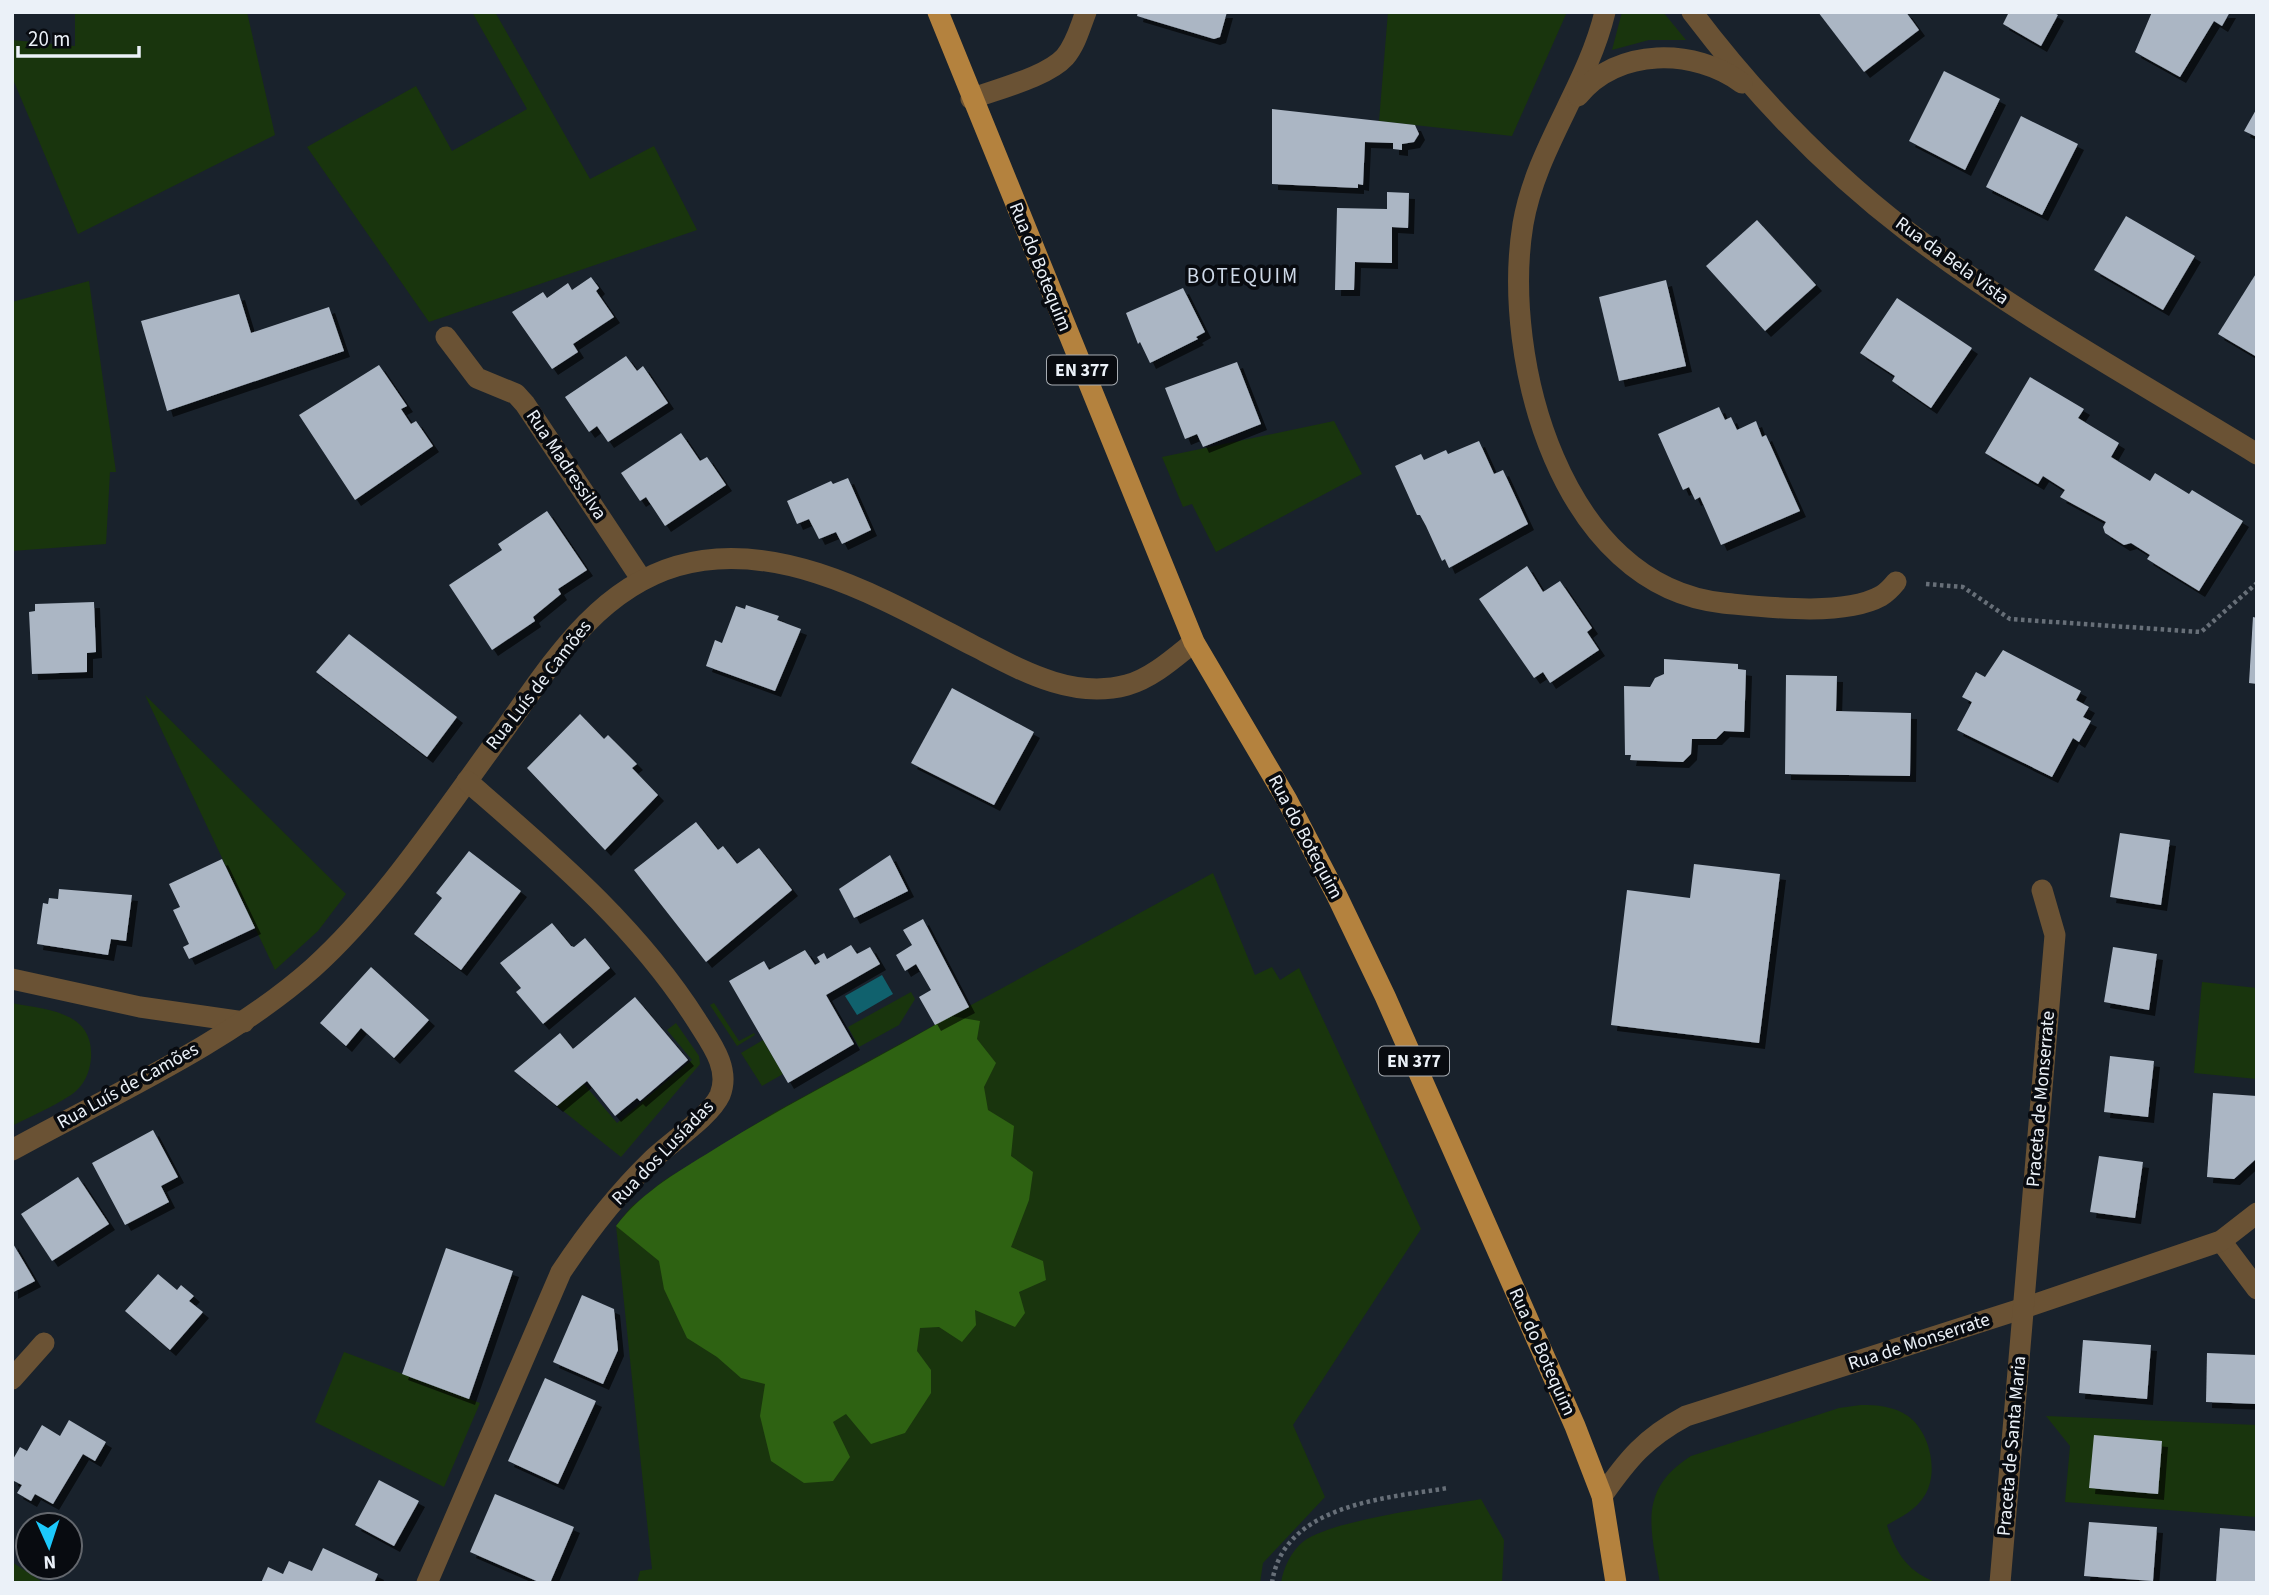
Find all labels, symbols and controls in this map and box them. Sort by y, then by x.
scale bar [18,14,138,58]
text: 20 m [28,24,70,54]
street label: Rua do Botequim [1002,198,1078,336]
street label: Rua da Bela Vista [1889,210,2015,312]
district label: BOTEQUIM [1187,261,1299,291]
road number: EN 377 [1047,356,1117,384]
street label: Rua Madressilva [519,404,613,526]
street label: Rua Luís de Camões [480,614,598,756]
street label: Rua do Botequim [1261,770,1349,904]
street label: Praceta de Monserrate [2020,1010,2062,1188]
street label: Rua Luís de Camões [52,1036,204,1136]
road number: EN 377 [1379,1046,1449,1076]
street label: Rua dos Lusíadas [606,1094,720,1212]
street label: Rua do Botequim [1502,1284,1582,1420]
street label: Rua de Monserrate [1845,1306,1993,1378]
street label: Praceta de Santa Maria [1991,1355,2033,1537]
north arrow [14,1511,84,1581]
text: N [43,1548,57,1575]

